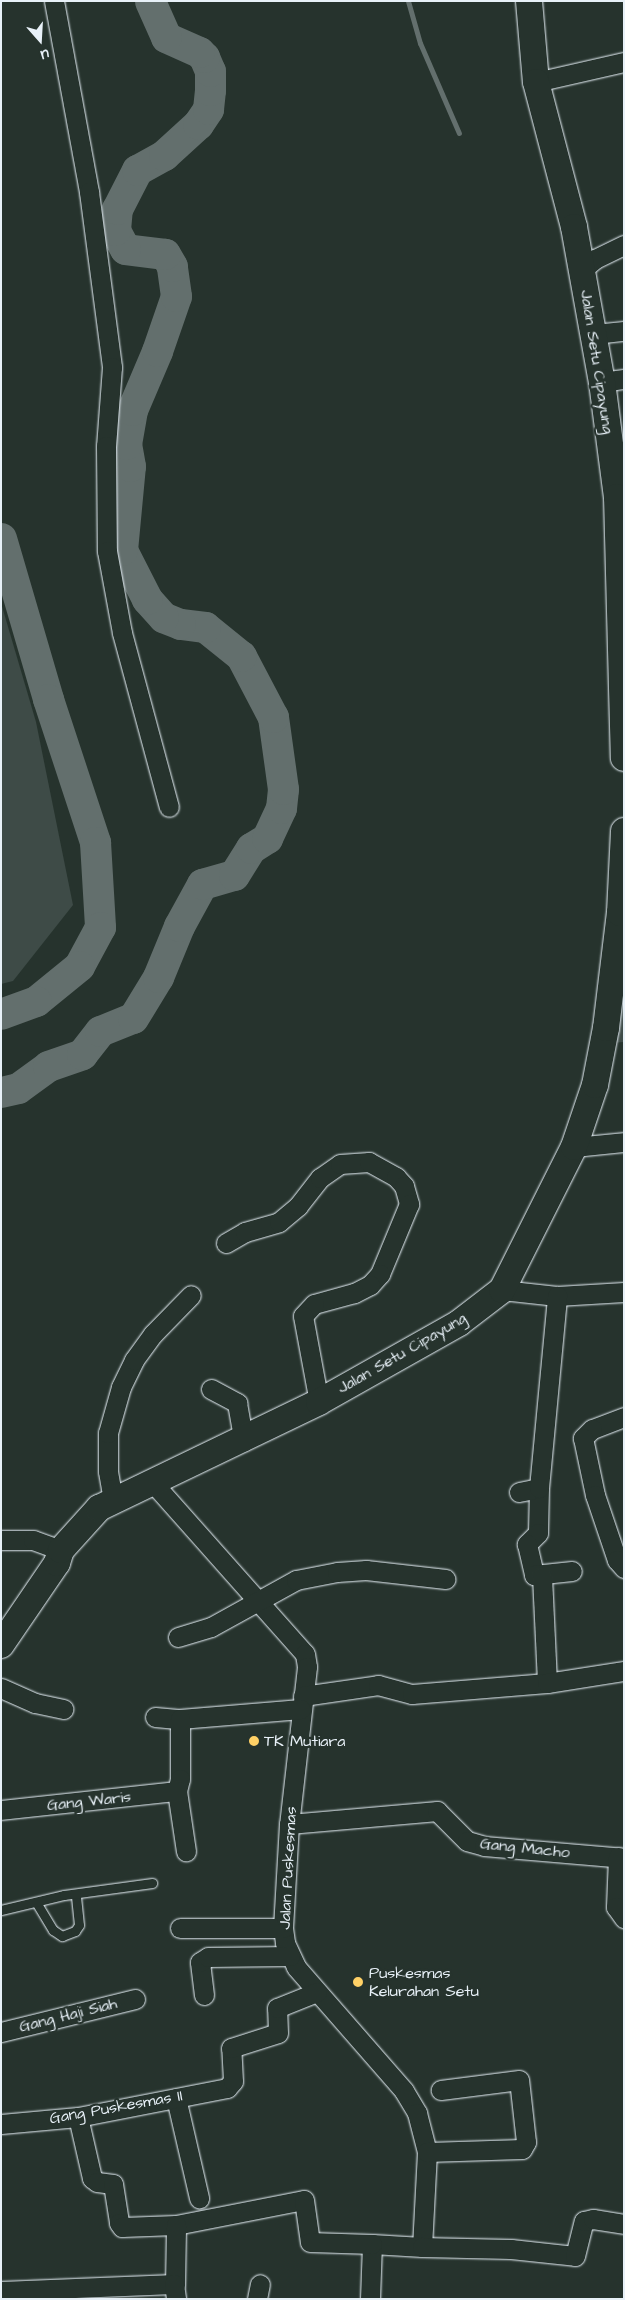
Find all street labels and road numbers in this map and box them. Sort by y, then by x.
street label: Jalan Setu Cipayung [576,289,618,435]
street label: Jalan Setu Cipayung [334,1308,470,1398]
street label: Gang Waris [46,1787,132,1815]
street label: Jalan Puskesmas [275,1806,301,1930]
street label: Gang Macho [479,1834,571,1862]
street label: Gang Haji Siah [17,1994,119,2036]
street label: Gang Puskesmas II [48,2086,184,2128]

